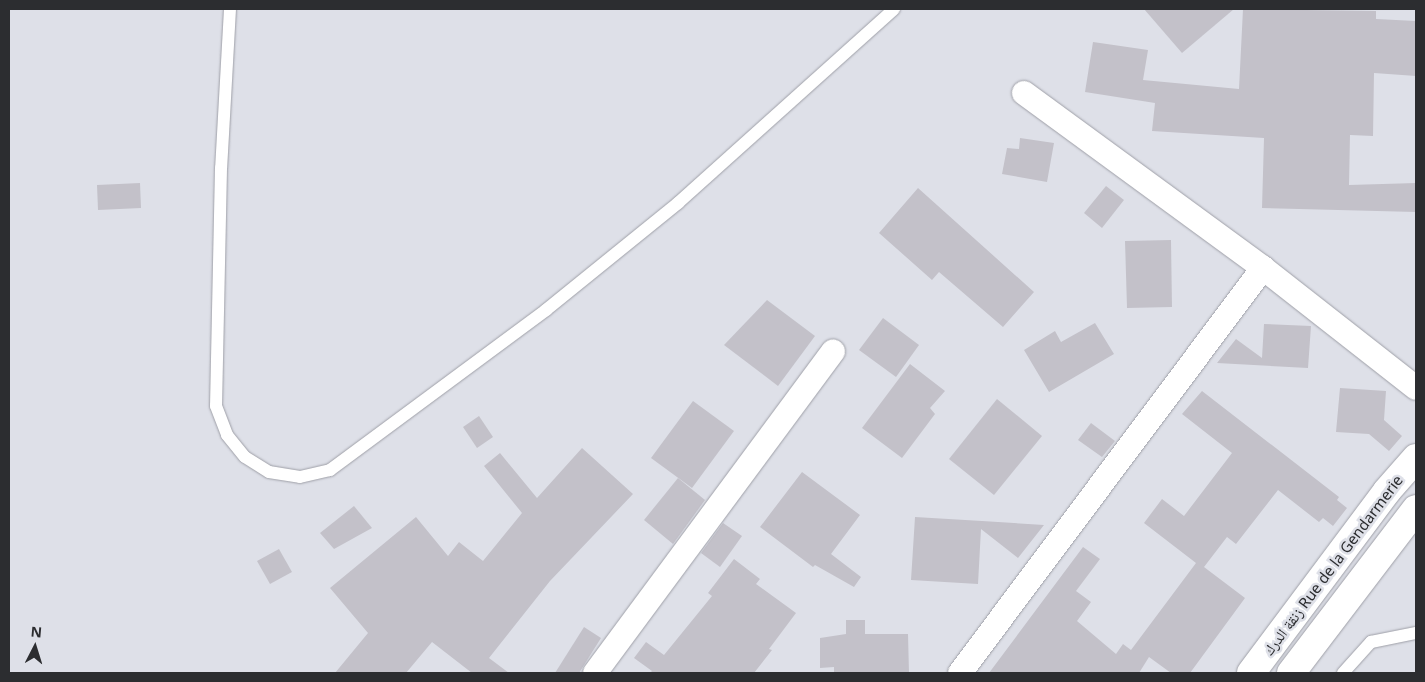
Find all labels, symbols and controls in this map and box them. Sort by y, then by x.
street label: زنقة الدرك Rue de la Gendarmerie [1259,472,1407,658]
north arrow [10,622,60,672]
text: N [30,622,43,642]

